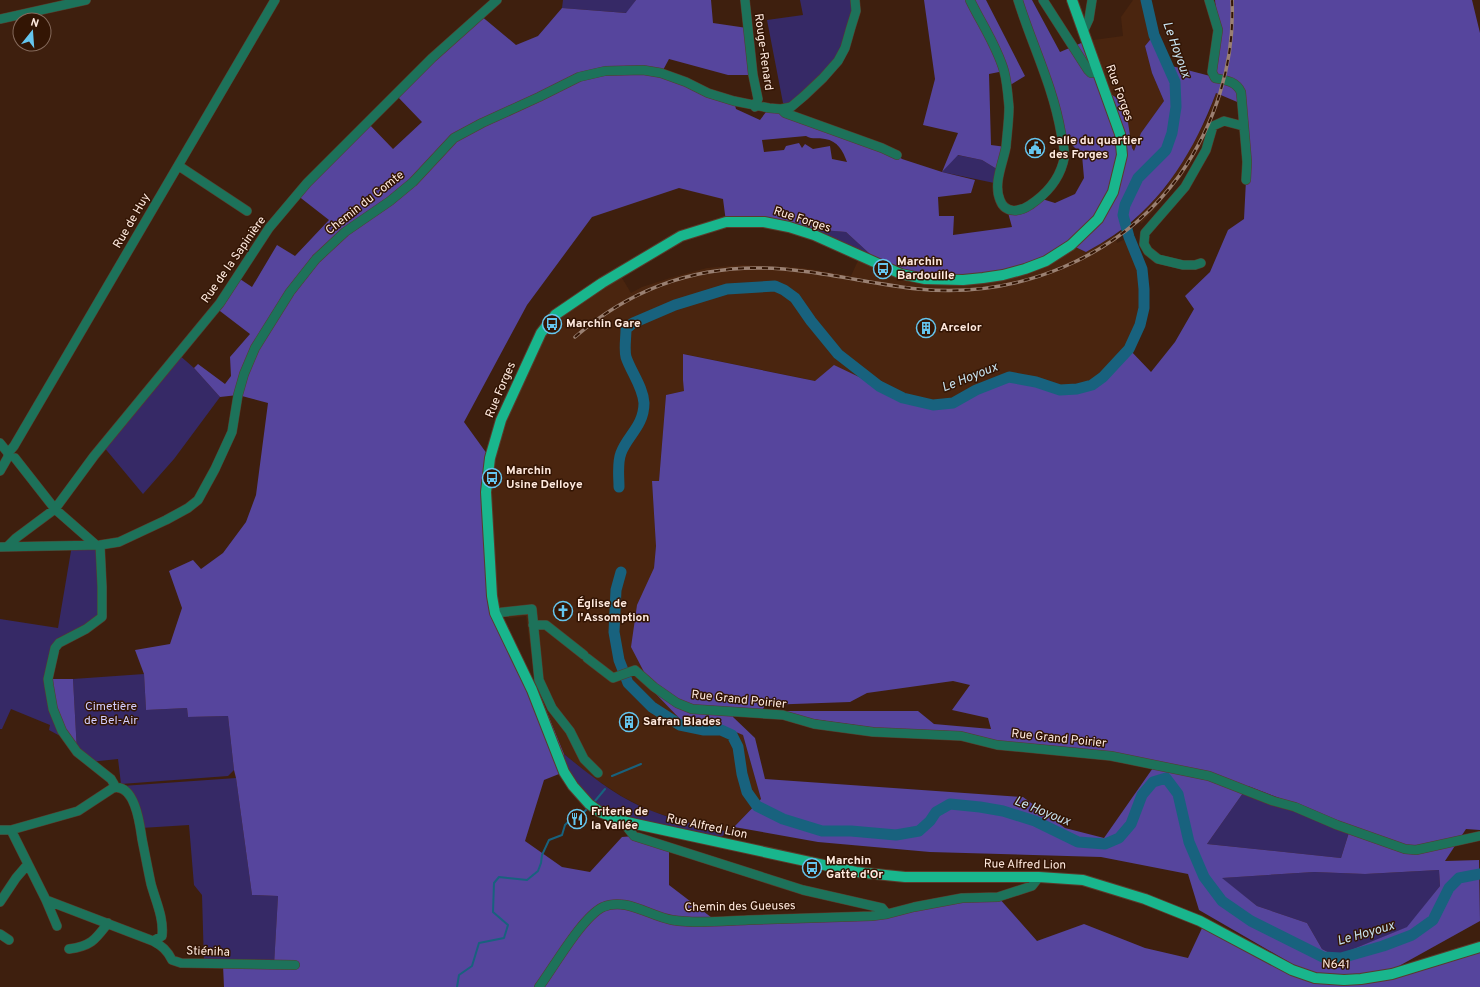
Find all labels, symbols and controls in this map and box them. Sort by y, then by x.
north arrow [12,12,52,52]
street label: Rouge-Renard [750,12,776,92]
text: N [29,16,40,31]
water label: Le Hoyoux [1158,20,1194,82]
street label: Rue Forges [1101,62,1137,124]
place label: Salle du quartier des Forges [1049,133,1142,163]
public building icon: Salle du quartier des Forges [1024,137,1046,159]
street label: Chemin du Comte [322,167,408,239]
street label: Rue de Huy [110,190,154,252]
street label: Rue Forges [771,203,833,237]
street label: Rue de la Sapinière [198,213,270,307]
place label: Marchin Bardouille [897,254,955,284]
bus stop icon: Marchin Bardouille [872,258,894,280]
bus stop icon: Marchin Gare [541,313,563,335]
place label: Marchin Gare [566,316,641,332]
building icon: Arcelor [915,317,937,339]
place label: Arcelor [940,320,982,336]
water label: Le Hoyoux [940,359,1002,396]
street label: Rue Forges [482,360,520,420]
place label: Marchin Usine Delloye [506,463,583,493]
bus stop icon: Marchin Usine Delloye [481,467,503,489]
place label: Église de l'Assomption [577,596,649,626]
church icon: Église de l'Assomption [552,600,574,622]
street label: Rue Grand Poirier [691,687,788,713]
park label: Cimetière de Bel-Air [84,699,138,729]
building icon: Safran Blades [618,711,640,733]
place label: Safran Blades [643,714,721,730]
street label: Rue Grand Poirier [1011,726,1108,752]
water label: Le Hoyoux [1012,794,1074,831]
place label: Friterie de la Vallée [591,804,649,834]
restaurant icon: Friterie de la Vallée [566,808,588,830]
street label: Rue Alfred Lion [665,811,749,843]
place label: Marchin Gatte d'Or [826,853,883,883]
street label: Rue Alfred Lion [984,856,1066,874]
bus stop icon: Marchin Gatte d'Or [801,857,823,879]
street label: Chemin des Gueuses [684,898,796,916]
water label: Le Hoyoux [1335,918,1398,950]
street label: Stiéniha [186,943,230,961]
street label: N641 [1322,957,1350,973]

